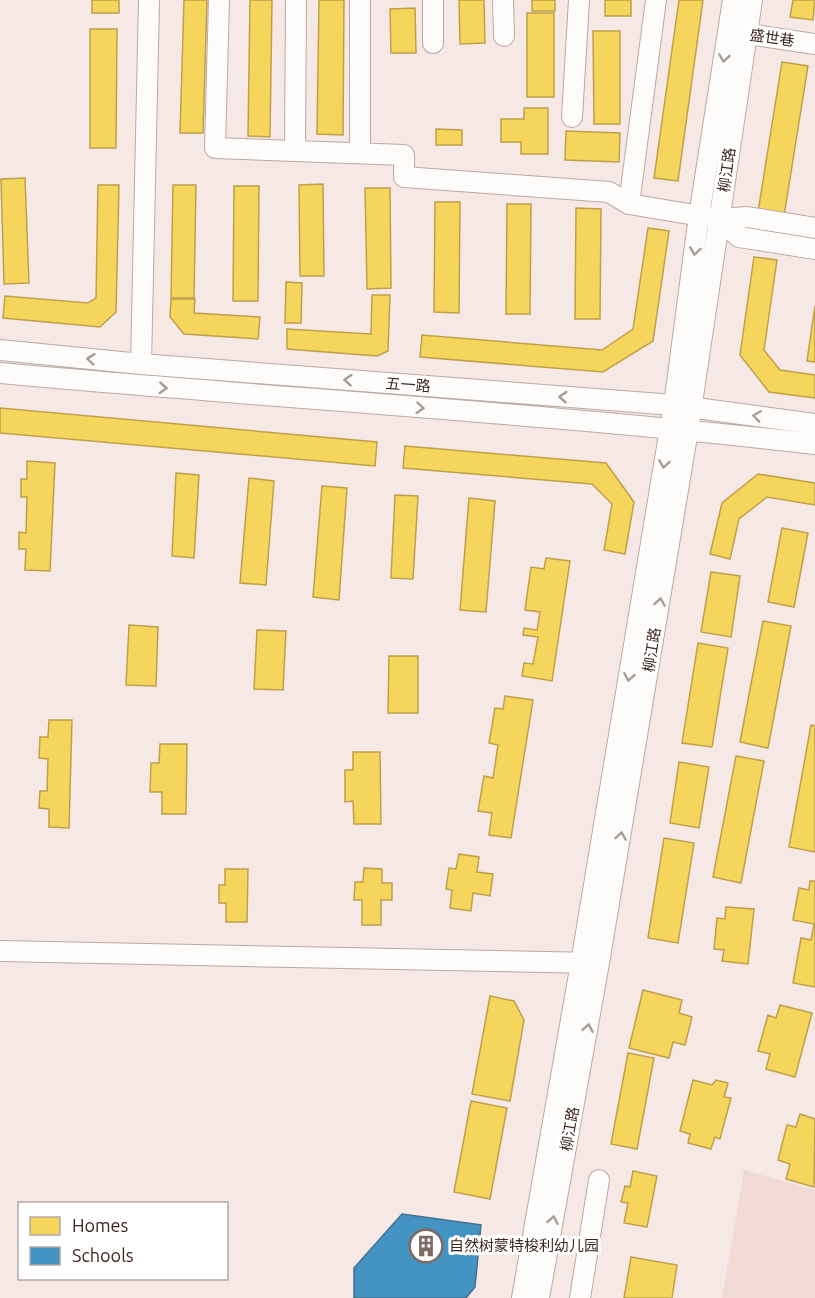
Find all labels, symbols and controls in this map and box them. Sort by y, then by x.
street label: 盛世巷 [749,26,796,49]
one-way arrow [718,52,731,62]
street label: 柳江路 [715,146,738,193]
one-way arrow [689,246,701,255]
one-way arrow [86,353,95,366]
one-way arrow [343,374,352,387]
street label: 五一路 [385,374,431,395]
one-way arrow [158,381,167,394]
one-way arrow [559,390,568,403]
one-way arrow [416,401,425,414]
one-way arrow [752,410,762,423]
one-way arrow [659,460,671,469]
one-way arrow [653,597,665,606]
street label: 柳江路 [640,626,663,673]
one-way arrow [623,673,635,682]
one-way arrow [614,831,626,840]
one-way arrow [581,1023,594,1033]
street label: 柳江路 [557,1105,582,1153]
legend [18,1202,228,1280]
text: Homes [72,1215,129,1235]
one-way arrow [547,1215,559,1224]
building icon: 自然树蒙特梭利幼儿园 [408,1228,444,1264]
place label: 自然树蒙特梭利幼儿园 [449,1237,599,1254]
text: Schools [72,1245,134,1265]

